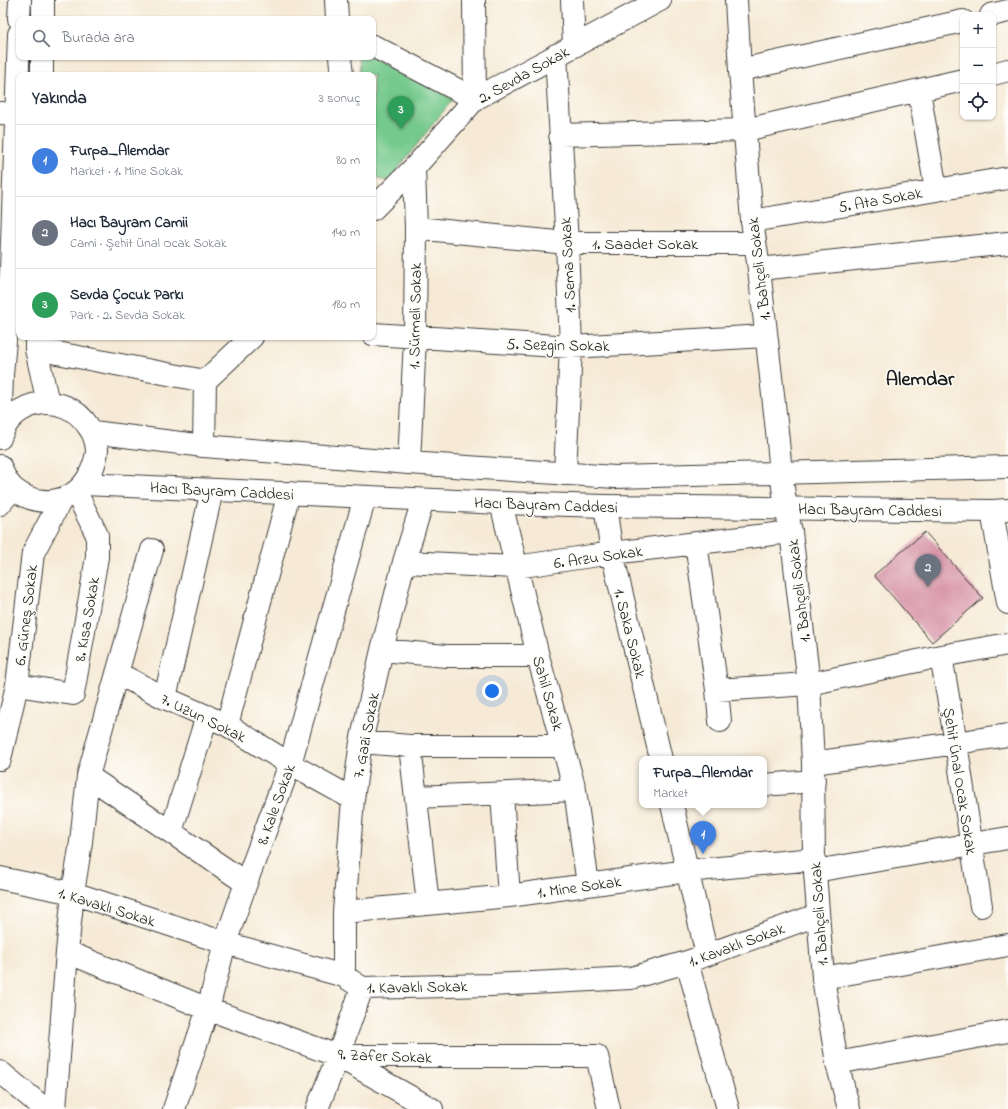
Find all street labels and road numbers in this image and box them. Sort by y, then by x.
street label: 2. Sevda Sokak [474,40,575,111]
street label: 5. Ata Sokak [836,182,925,220]
street label: 1. Bahçeli Sokak [742,215,778,322]
street label: 1. Sema Sokak [554,216,583,313]
street label: 1. Saadet Sokak [592,233,699,257]
street label: 1. Sürmeli Sokak [403,262,429,370]
street label: 5. Sezgin Sokak [506,333,611,359]
street label: Hacı Bayram Caddesi [149,476,294,508]
street label: Hacı Bayram Caddesi [474,491,618,521]
street label: Hacı Bayram Caddesi [798,498,942,524]
street label: 1. Bahçeli Sokak [782,537,818,644]
street label: 6. Arzu Sokak [552,540,645,576]
street label: 6. Güneş Sokak [9,562,45,667]
street label: 8. Kısa Sokak [69,574,107,664]
street label: 1. Saka Sokak [606,586,652,682]
street label: Sahil Sokak [525,653,569,735]
street label: 7. Uzun Sokak [156,688,251,750]
street label: 7. Gazi Sokak [347,689,387,780]
street label: Şehit Ünal Ocak Sokak [936,706,983,858]
street label: 8. Kale Sokak [251,760,303,848]
street label: 1. Bahçeli Sokak [804,860,836,967]
street label: 1. Mine Sokak [536,870,624,906]
street label: 1. Kavaklı Sokak [55,882,159,934]
street label: 1. Kavaklı Sokak [685,917,789,974]
street label: 1. Kavaklı Sokak [366,975,469,1001]
street label: 9. Zafer Sokak [337,1043,433,1071]

